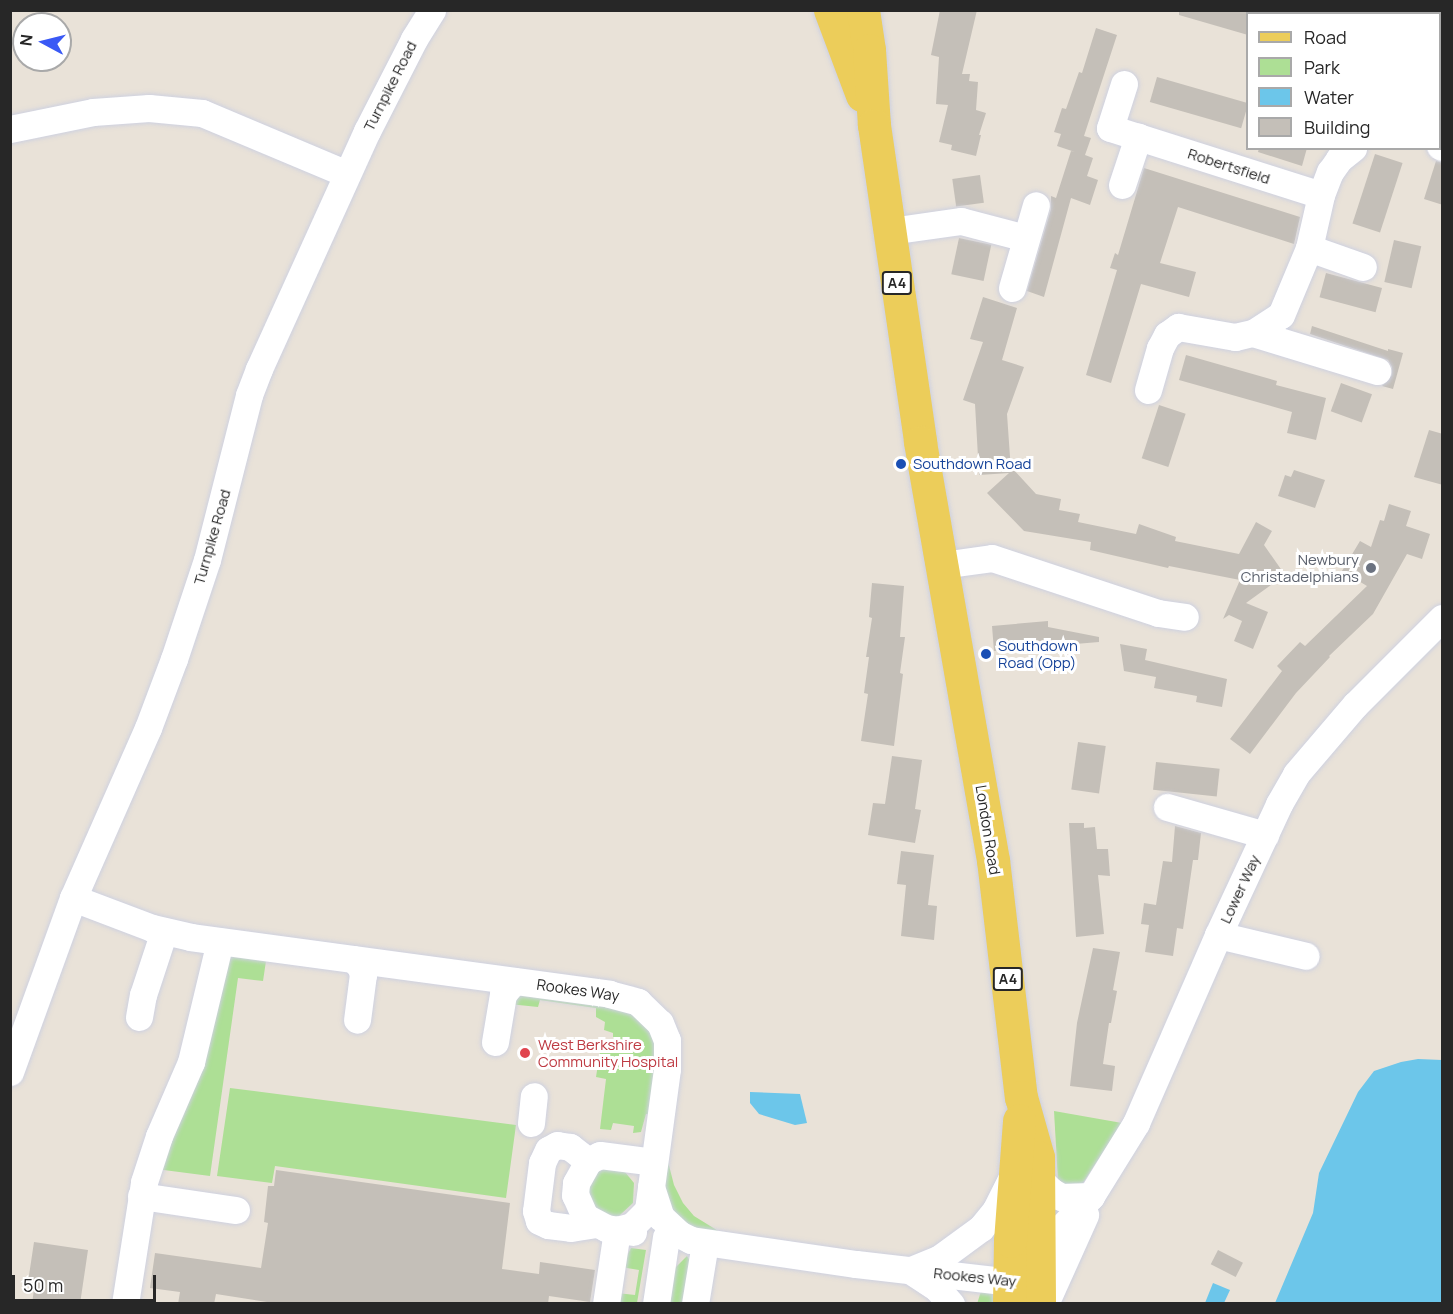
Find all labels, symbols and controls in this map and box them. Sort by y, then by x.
north arrow [12,12,72,72]
legend [1246,12,1441,150]
text: Road [1304,25,1347,49]
text: N [15,33,38,47]
street label: Turnpike Road [360,38,420,134]
text: Park [1304,55,1340,79]
text: Water [1304,85,1354,109]
text: Building [1304,115,1370,139]
street label: Robertsfield [1186,144,1272,188]
road number: A4 [880,272,914,294]
place label: Southdown Road [913,455,1031,473]
marker: Southdown Road [894,457,908,471]
street label: Turnpike Road [190,487,234,587]
place label: Newbury Christadelphians [1241,550,1359,585]
marker: Newbury Christadelphians [1364,561,1378,575]
place label: Southdown Road (Opp) [998,636,1078,671]
marker: Southdown Road (Opp) [979,647,993,661]
street label: London Road [972,784,1004,876]
street label: Lower Way [1216,852,1264,926]
road number: A4 [992,968,1024,990]
street label: Rookes Way [536,975,620,1005]
place label: West Berkshire Community Hospital [538,1035,678,1070]
marker: West Berkshire Community Hospital [516,1044,534,1062]
scale bar [15,1263,159,1301]
street label: Rookes Way [933,1264,1017,1290]
text: 50 m [23,1273,63,1297]

